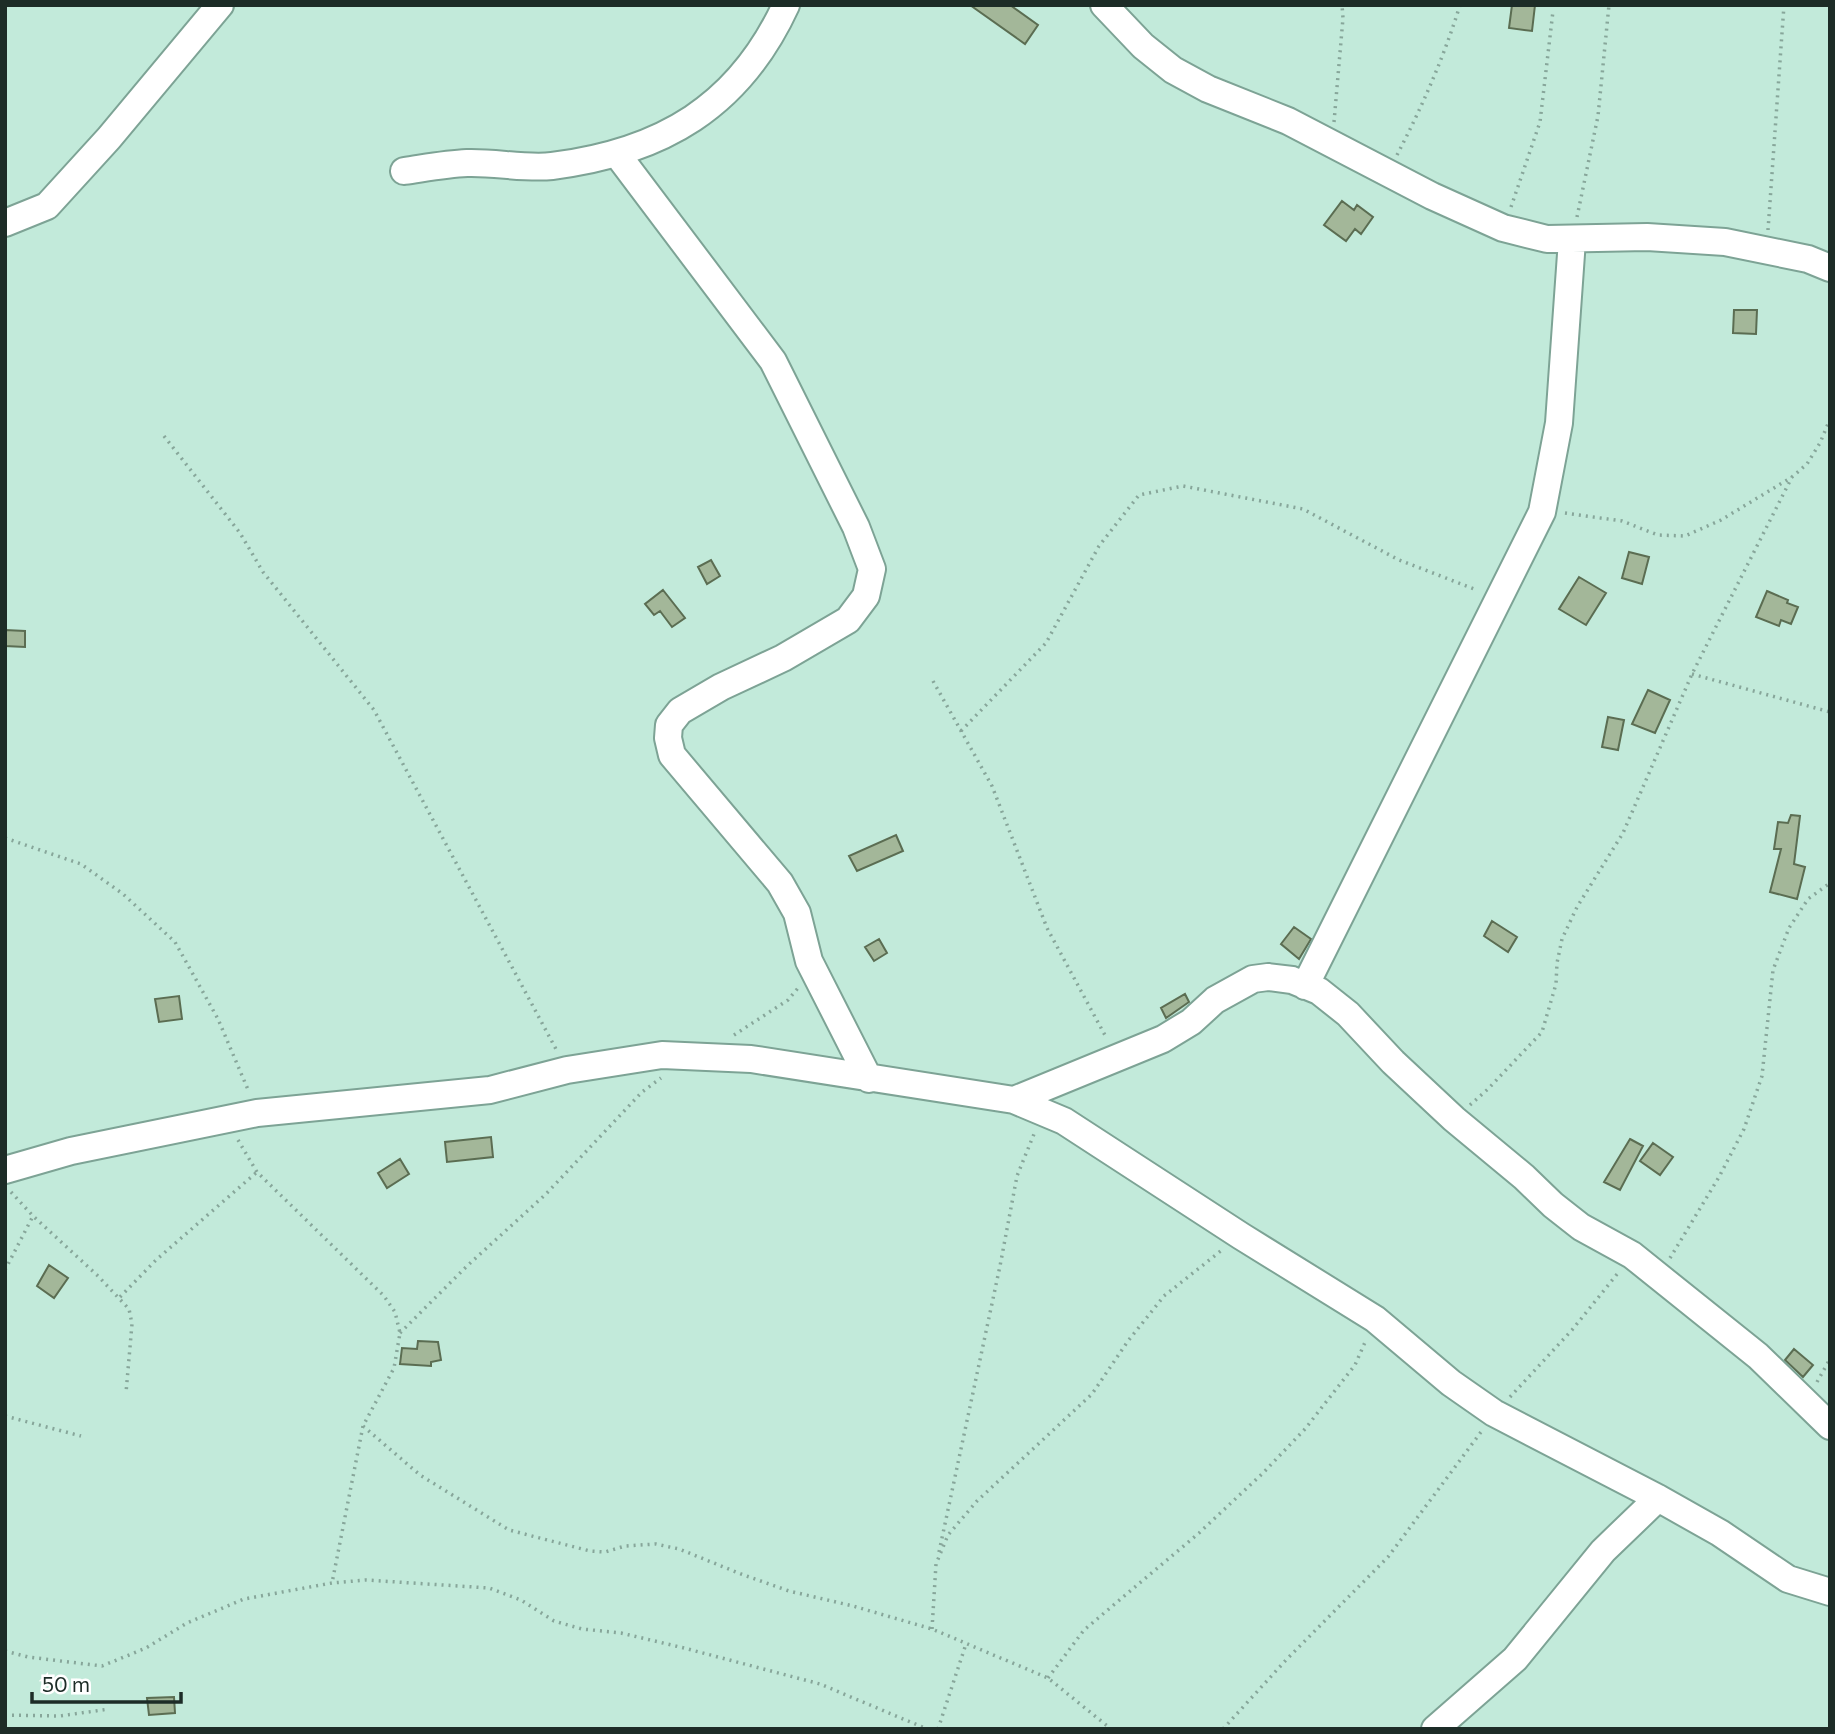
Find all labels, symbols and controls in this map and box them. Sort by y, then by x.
scale bar [32,1660,180,1704]
text: 50 m [42,1671,90,1696]

